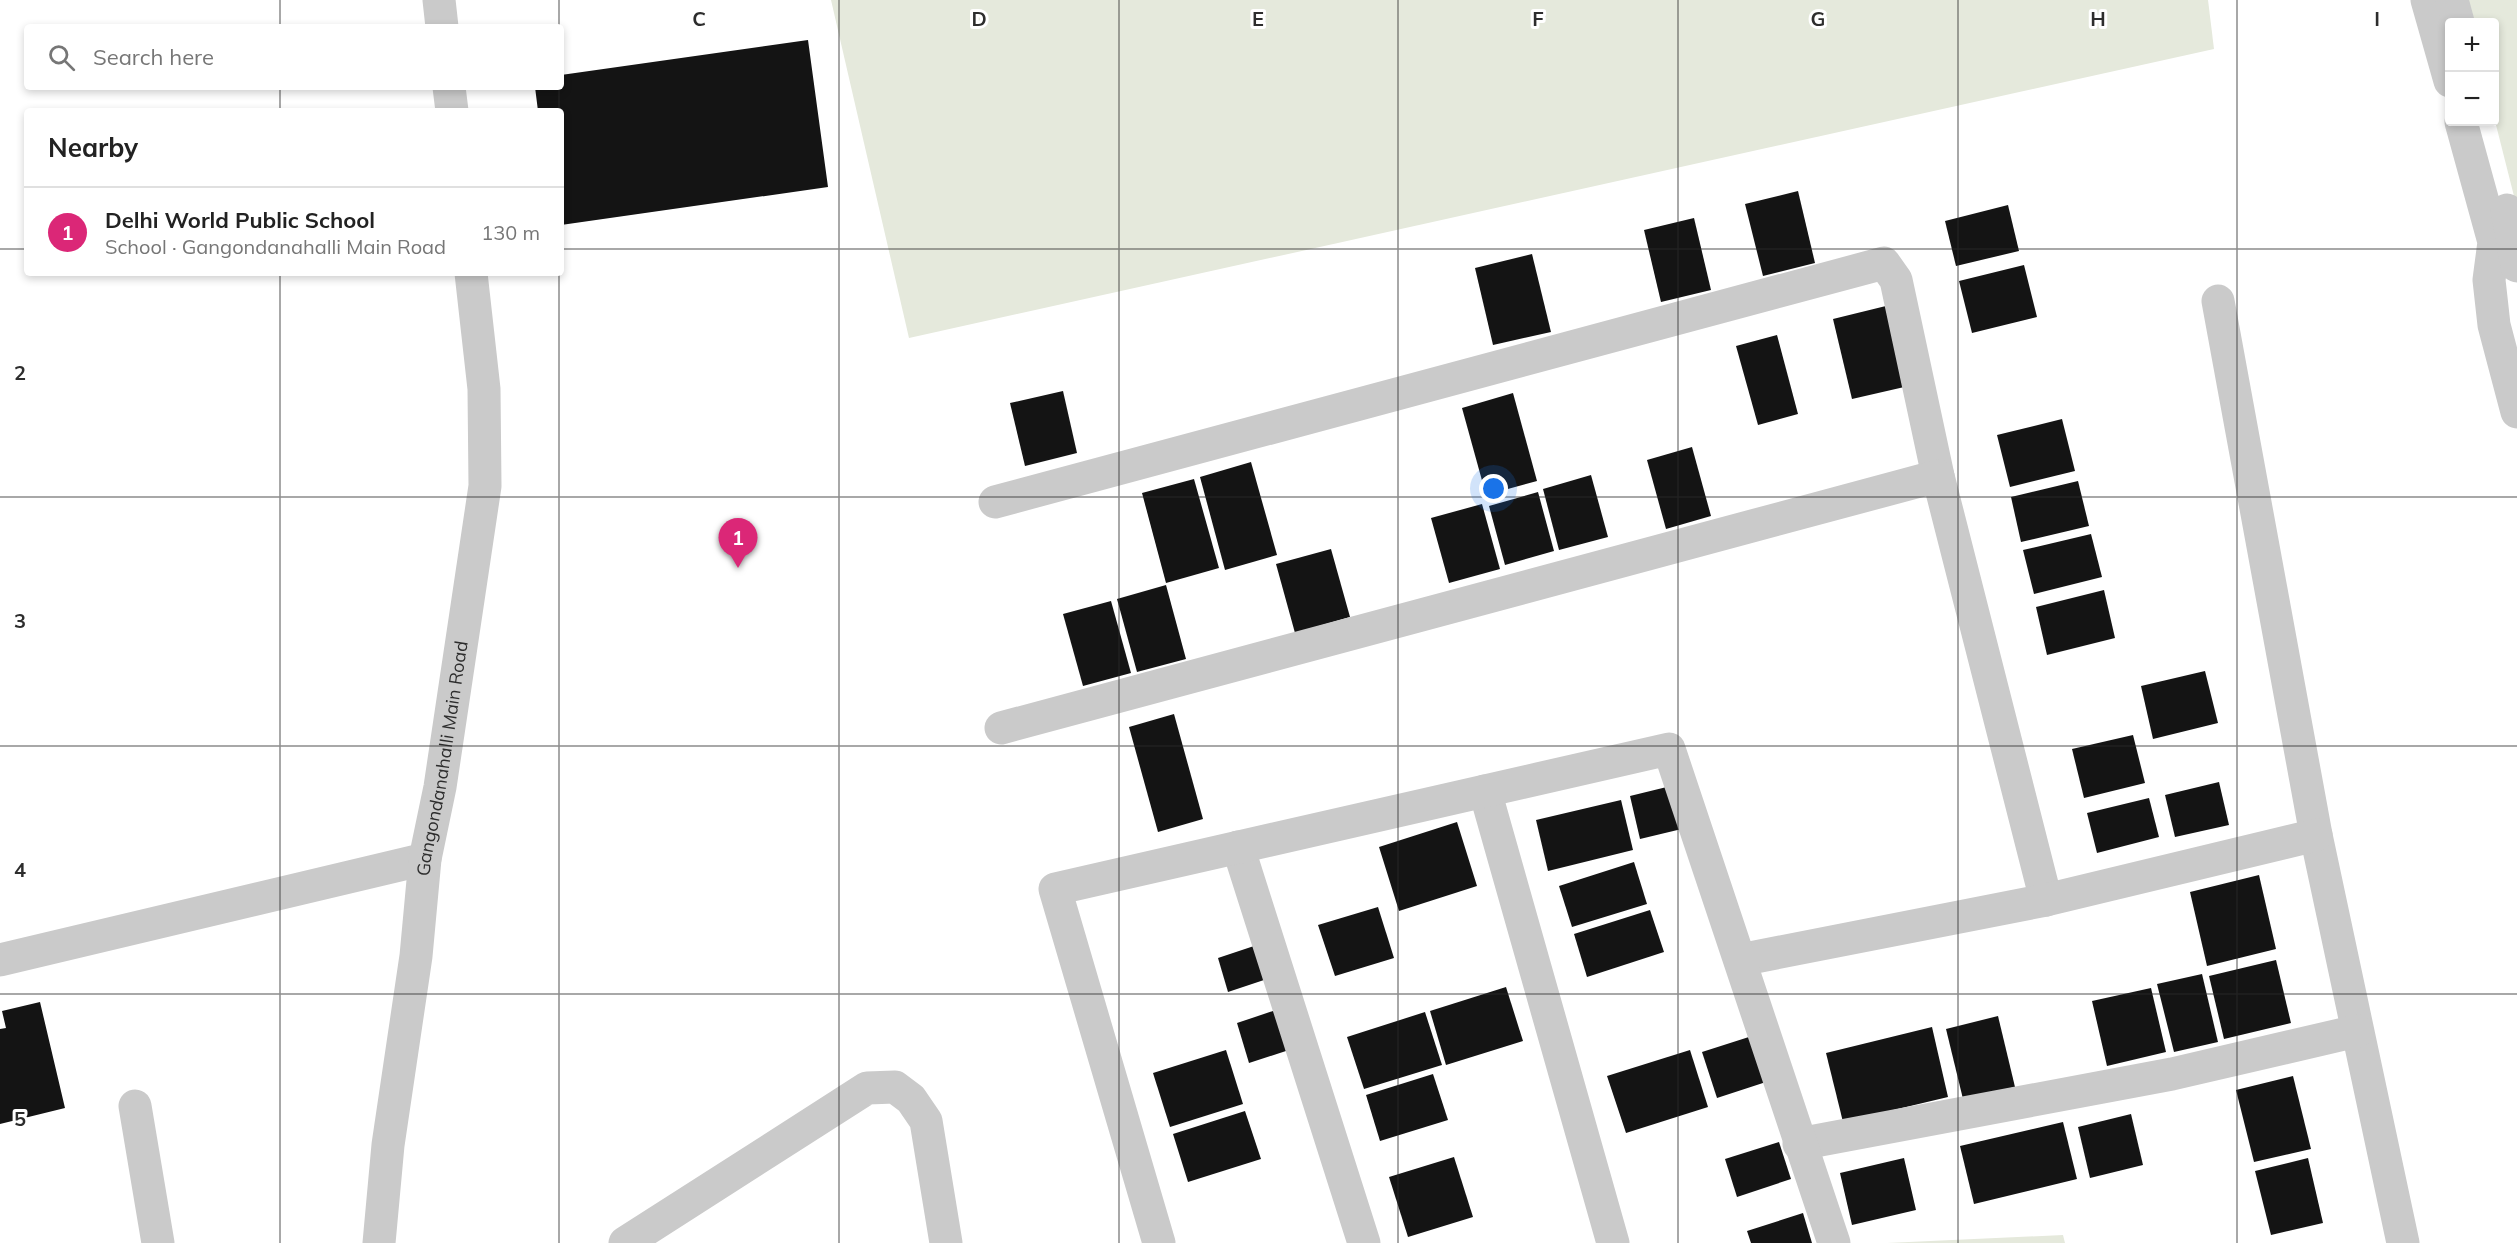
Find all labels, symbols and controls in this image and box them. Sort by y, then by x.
text: C [692,6,706,31]
text: D [971,6,987,31]
text: E [1252,6,1264,31]
text: F [1532,6,1544,31]
text: G [1811,6,1825,31]
text: H [2090,6,2106,31]
text: I [2374,6,2380,31]
map controls [2445,18,2499,126]
button: + [2445,18,2499,72]
search box [24,24,564,90]
icon: search [45,41,78,74]
text: Search here [93,43,214,71]
button: − [2445,72,2499,126]
text: Nearby [48,131,138,164]
text: Delhi World Public School [105,206,375,234]
text: 1 [62,220,74,245]
text: 130 m [481,220,540,245]
text: School · Gangondanahalli Main Road [105,234,446,259]
text: 2 [14,360,26,385]
your location [1479,474,1508,503]
pin: 1 [718,518,758,568]
text: 3 [14,608,26,633]
street label: Gangondanahalli Main Road [411,639,473,877]
text: 4 [14,857,26,882]
text: 5 [14,1106,26,1131]

